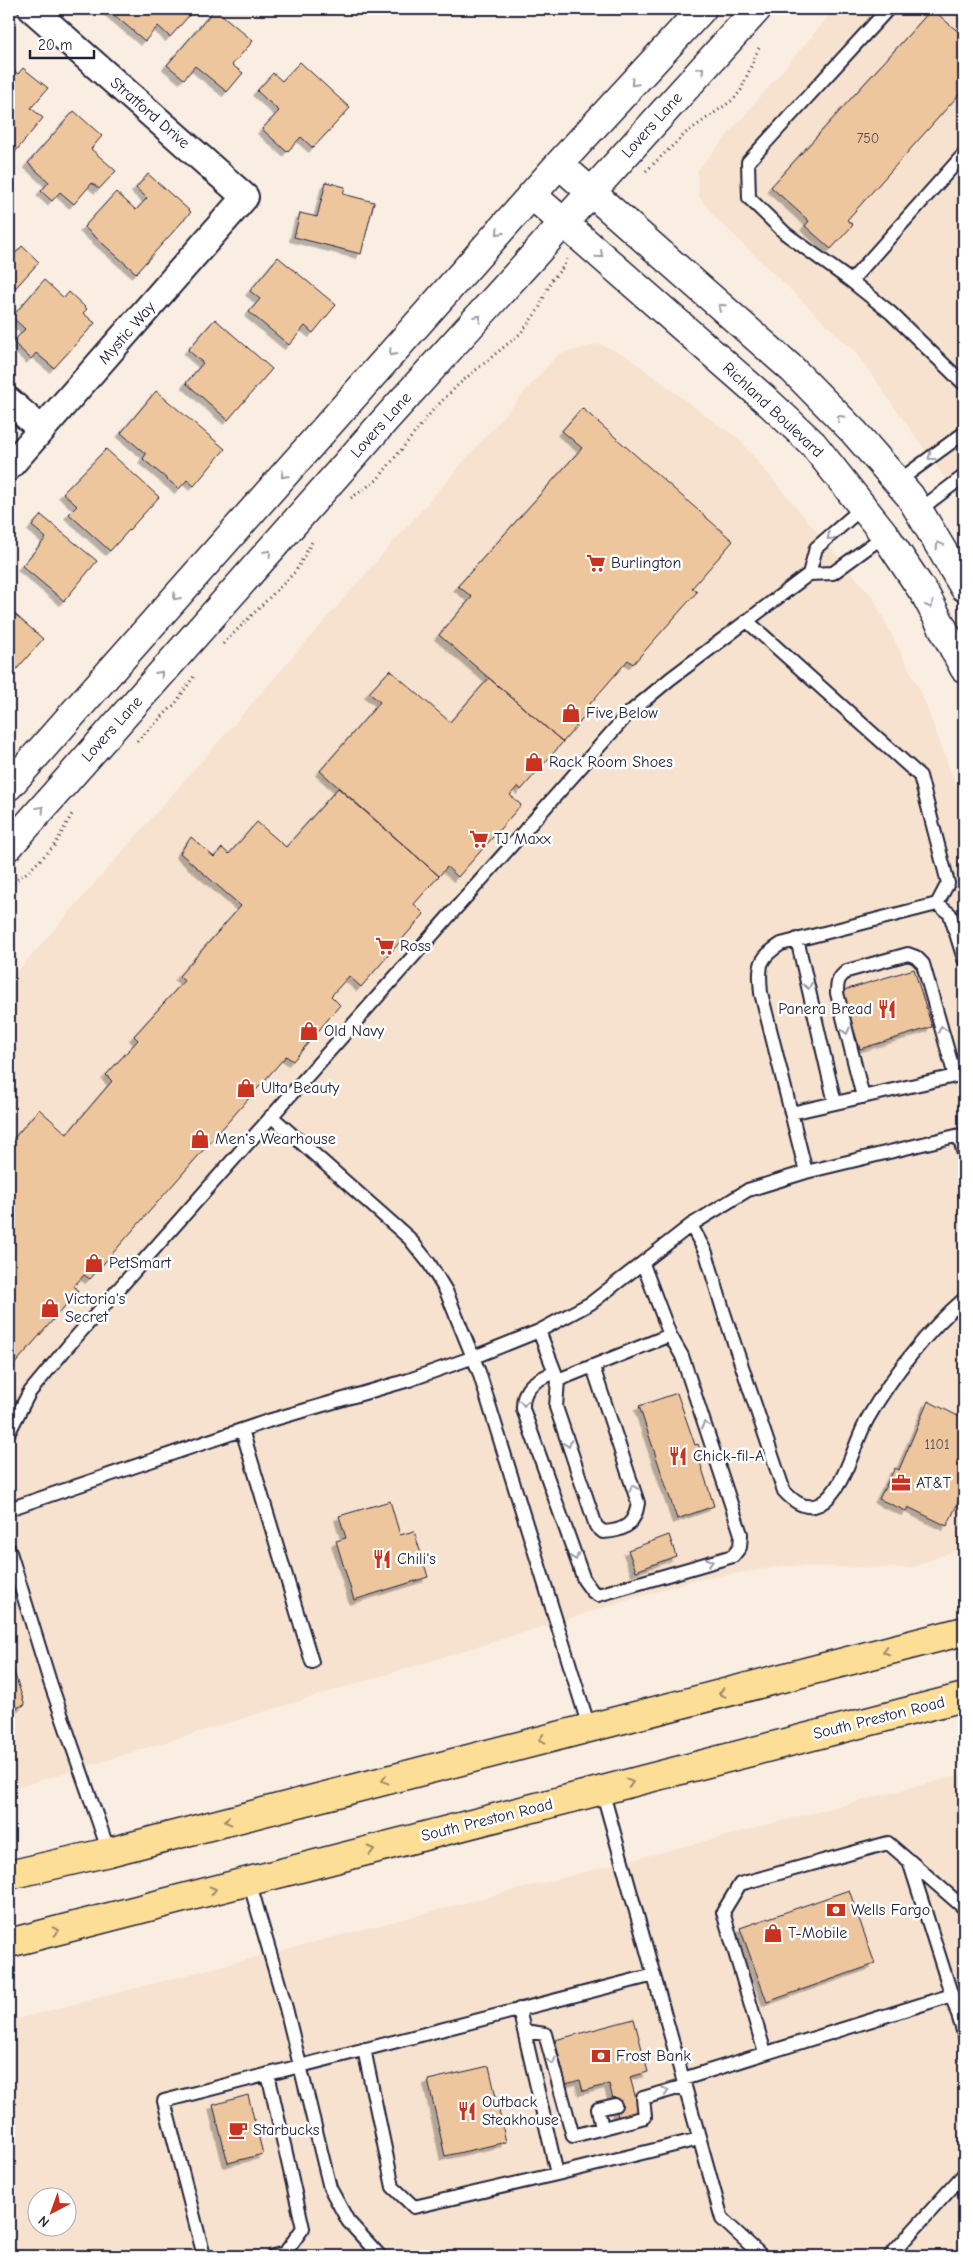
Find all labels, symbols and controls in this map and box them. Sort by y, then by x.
scale bar [30,28,94,60]
text: 20 m [38,36,72,54]
one-way arrow [696,67,705,76]
street label: Stratford Drive [107,74,193,152]
one-way arrow [631,78,640,87]
street label: Lovers Lane [618,89,686,161]
house number: 750 [857,130,879,147]
one-way arrow [496,226,505,235]
one-way arrow [594,249,603,257]
street label: Mystic Way [95,298,159,368]
one-way arrow [718,304,727,313]
one-way arrow [472,314,481,323]
one-way arrow [389,348,398,357]
street label: Richland Boulevard [719,359,827,461]
street label: Lovers Lane [347,389,415,461]
one-way arrow [837,414,846,423]
one-way arrow [927,451,937,460]
one-way arrow [281,469,290,478]
one-way arrow [827,531,836,539]
one-way arrow [936,542,946,551]
one-way arrow [262,549,271,558]
supermarket icon: Burlington [585,552,607,574]
place label: Burlington [611,554,681,572]
one-way arrow [173,591,182,600]
one-way arrow [924,599,934,608]
one-way arrow [155,671,164,680]
street label: Lovers Lane [78,693,146,765]
shop icon: Five Below [560,702,582,724]
place label: Five Below [586,704,658,722]
shop icon: Rack Room Shoes [523,751,545,773]
place label: Rack Room Shoes [549,753,673,771]
one-way arrow [35,806,44,815]
supermarket icon: TJ Maxx [468,828,490,850]
place label: TJ Maxx [494,830,551,848]
supermarket icon: Ross [374,935,396,957]
place label: Ross [400,937,431,955]
one-way arrow [802,982,813,991]
restaurant icon: Panera Bread [876,998,898,1020]
place label: Panera Bread [778,1000,872,1018]
shop icon: Old Navy [298,1020,320,1042]
place label: Old Navy [324,1022,385,1040]
one-way arrow [937,1024,948,1033]
one-way arrow [840,1027,851,1036]
shop icon: Ulta Beauty [235,1077,257,1099]
place label: Ulta Beauty [261,1079,340,1097]
shop icon: Men's Wearhouse [189,1128,211,1150]
place label: Men's Wearhouse [215,1130,336,1148]
shop icon: PetSmart [83,1252,105,1274]
place label: PetSmart [109,1254,172,1272]
place label: Victoria's Secret [65,1290,126,1326]
shop icon: Victoria's Secret [39,1297,61,1319]
one-way arrow [519,1400,529,1408]
one-way arrow [700,1421,710,1430]
house number: 1101 [924,1436,950,1453]
one-way arrow [563,1439,573,1448]
restaurant icon: Chick-fil-A [667,1445,689,1467]
place label: Chick-fil-A [693,1447,764,1465]
office icon: AT&T [890,1472,912,1494]
place label: AT&T [916,1474,952,1492]
one-way arrow [629,1485,639,1493]
restaurant icon: Chili's [371,1548,393,1570]
place label: Chili's [397,1550,436,1568]
one-way arrow [569,1552,579,1560]
one-way arrow [706,1558,714,1568]
one-way arrow [882,1645,891,1656]
one-way arrow [717,1687,726,1698]
street label: South Preston Road [811,1693,947,1743]
one-way arrow [538,1733,547,1744]
one-way arrow [381,1774,389,1785]
one-way arrow [625,1778,634,1789]
street label: South Preston Road [419,1795,555,1845]
one-way arrow [223,1815,232,1826]
one-way arrow [366,1845,374,1855]
one-way arrow [209,1885,218,1896]
bank icon: Wells Fargo [825,1899,847,1921]
place label: Wells Fargo [851,1901,930,1919]
shop icon: T-Mobile [762,1922,784,1944]
place label: T-Mobile [788,1924,847,1942]
one-way arrow [51,1926,59,1936]
bank icon: Frost Bank [590,2045,612,2067]
place label: Frost Bank [616,2047,691,2065]
one-way arrow [546,2056,557,2065]
one-way arrow [662,2086,670,2096]
place label: Outback Steakhouse [482,2093,559,2129]
restaurant icon: Outback Steakhouse [456,2100,478,2122]
cafe icon: Starbucks [227,2119,249,2141]
place label: Starbucks [253,2121,320,2139]
north arrow [28,2188,78,2238]
text: N [35,2212,53,2231]

